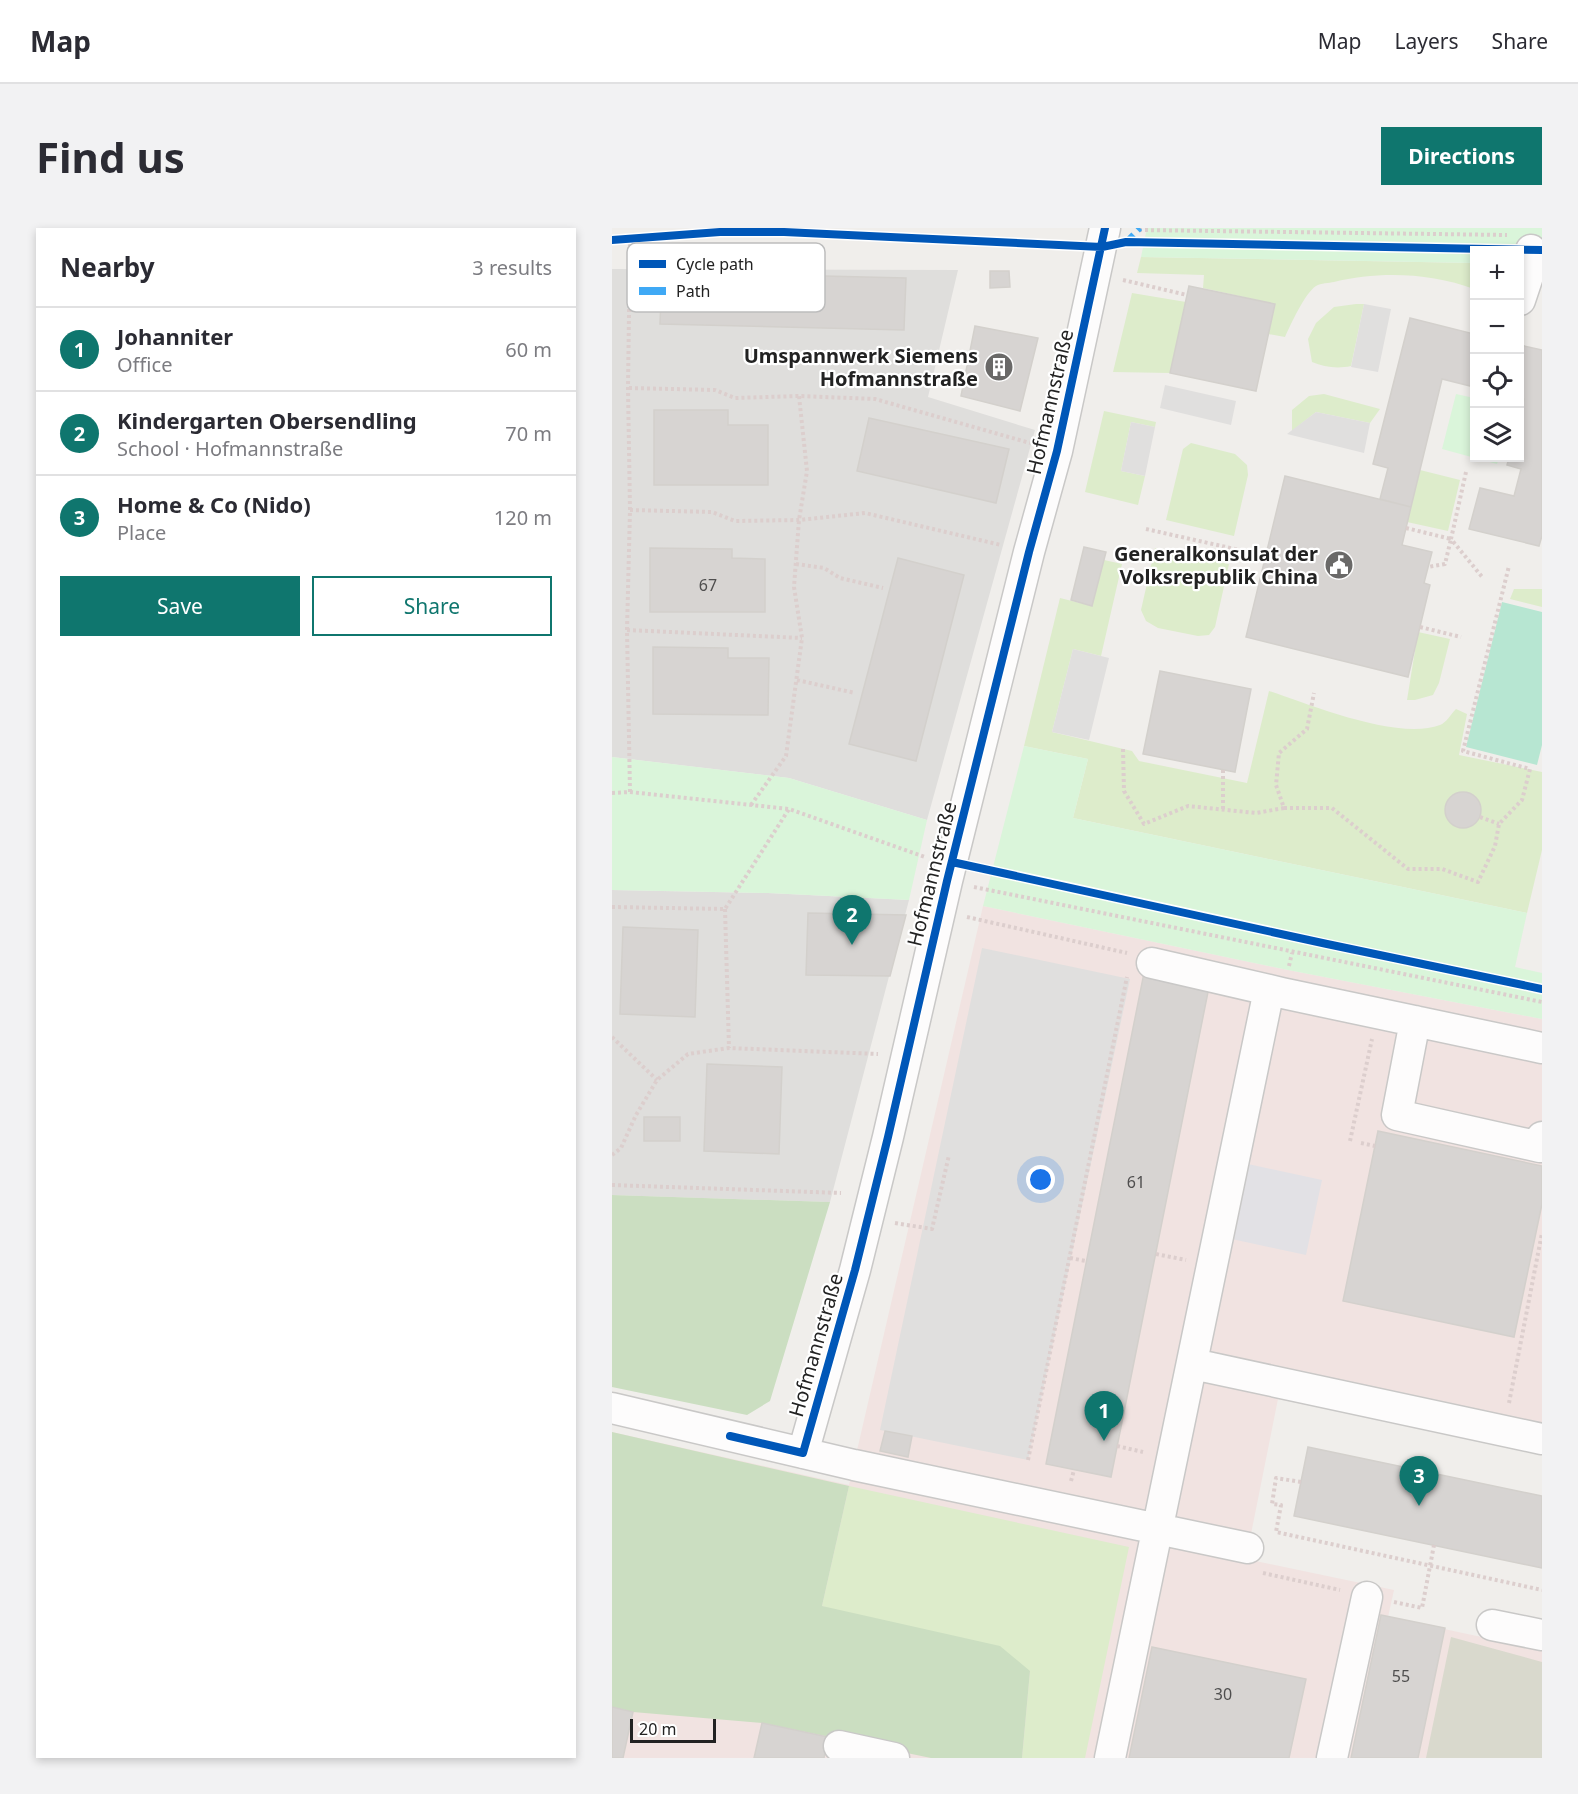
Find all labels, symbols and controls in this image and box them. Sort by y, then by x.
text: Map [30,22,91,60]
text: Map [1318,27,1362,55]
text: Layers [1395,27,1459,55]
text: Share [1492,27,1548,55]
button: Directions [1381,127,1542,185]
text: Find us [36,128,185,185]
legend [627,243,825,312]
map controls [1470,246,1524,462]
button: + [1470,246,1524,300]
text: Nearby [60,249,155,285]
text: Cycle path [676,253,754,275]
text: 3 results [472,254,552,281]
text: Path [676,280,710,302]
button: − [1470,300,1524,354]
text: Johanniter [117,321,233,351]
street label: Hofmannstraße [1020,327,1079,477]
text: 1 [74,336,85,363]
text: 60 m [505,336,552,363]
place label: Umspannwerk Siemens Hofmannstraße [744,342,978,392]
text: Office [117,351,172,378]
building icon: Umspannwerk Siemens Hofmannstraße [983,351,1015,383]
button: locate [1470,354,1524,408]
text: Kindergarten Obersendling [117,405,417,435]
button: layers [1470,408,1524,462]
text: 2 [74,420,85,447]
text: 70 m [505,420,552,447]
text: School · Hofmannstraße [117,435,343,462]
text: Home & Co (Nido) [117,489,311,519]
text: 3 [74,504,85,531]
text: 120 m [494,504,552,531]
text: Place [117,519,166,546]
place label: Generalkonsulat der Volksrepublik China [1114,540,1318,590]
public building icon: Generalkonsulat der Volksrepublik China [1323,549,1355,581]
house number: 67 [699,574,717,596]
button: Save [60,576,300,636]
button: Share [312,576,552,636]
street label: Hofmannstraße [900,799,963,949]
pin: 2 [832,896,872,945]
your location [1026,1165,1055,1194]
house number: 61 [1127,1171,1145,1193]
street label: Hofmannstraße [782,1270,849,1420]
pin: 1 [1084,1392,1124,1441]
pin: 3 [1400,1456,1438,1506]
house number: 55 [1392,1665,1410,1687]
house number: 30 [1214,1683,1232,1705]
scale bar [630,1716,716,1744]
text: 20 m [639,1718,676,1740]

